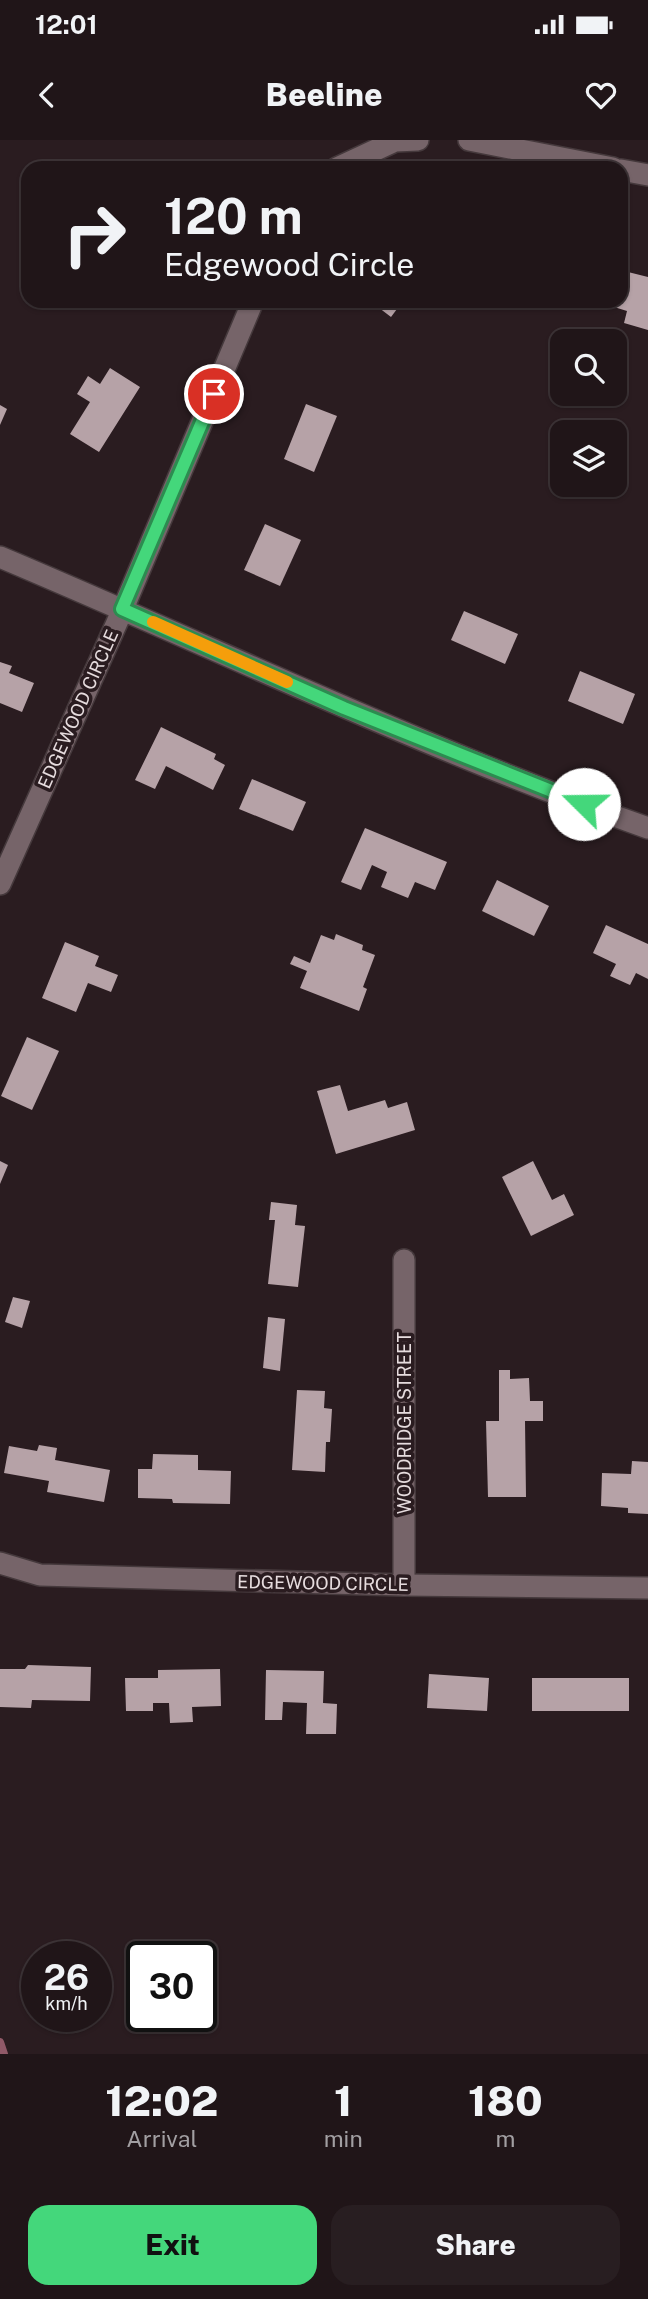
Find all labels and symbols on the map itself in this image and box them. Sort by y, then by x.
pin [184,364,244,424]
street label: EDGEWOOD CIRCLE [33,626,123,792]
position arrow [547,767,621,841]
street label: WOODRIDGE STREET [394,1332,415,1514]
street label: EDGEWOOD CIRCLE [237,1571,409,1595]
speed limit sign: 30 [126,1941,217,2032]

